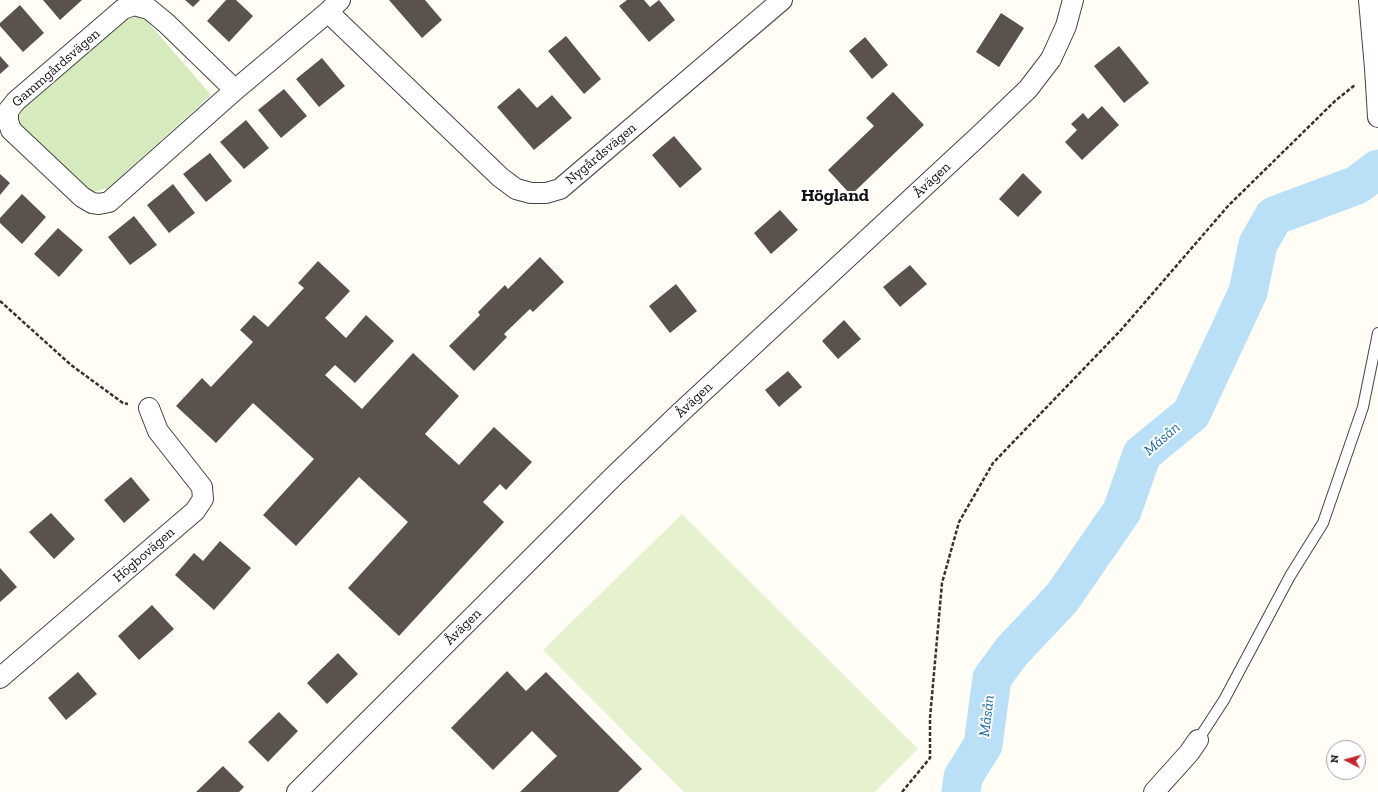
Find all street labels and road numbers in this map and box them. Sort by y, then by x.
street label: Gammgårdsvägen [9,25,103,111]
street label: Nygårdsvägen [562,120,640,188]
street label: Åvägen [910,159,954,201]
street label: Åvägen [672,379,716,421]
street label: Högbovägen [110,524,178,586]
street label: Åvägen [441,605,485,649]

